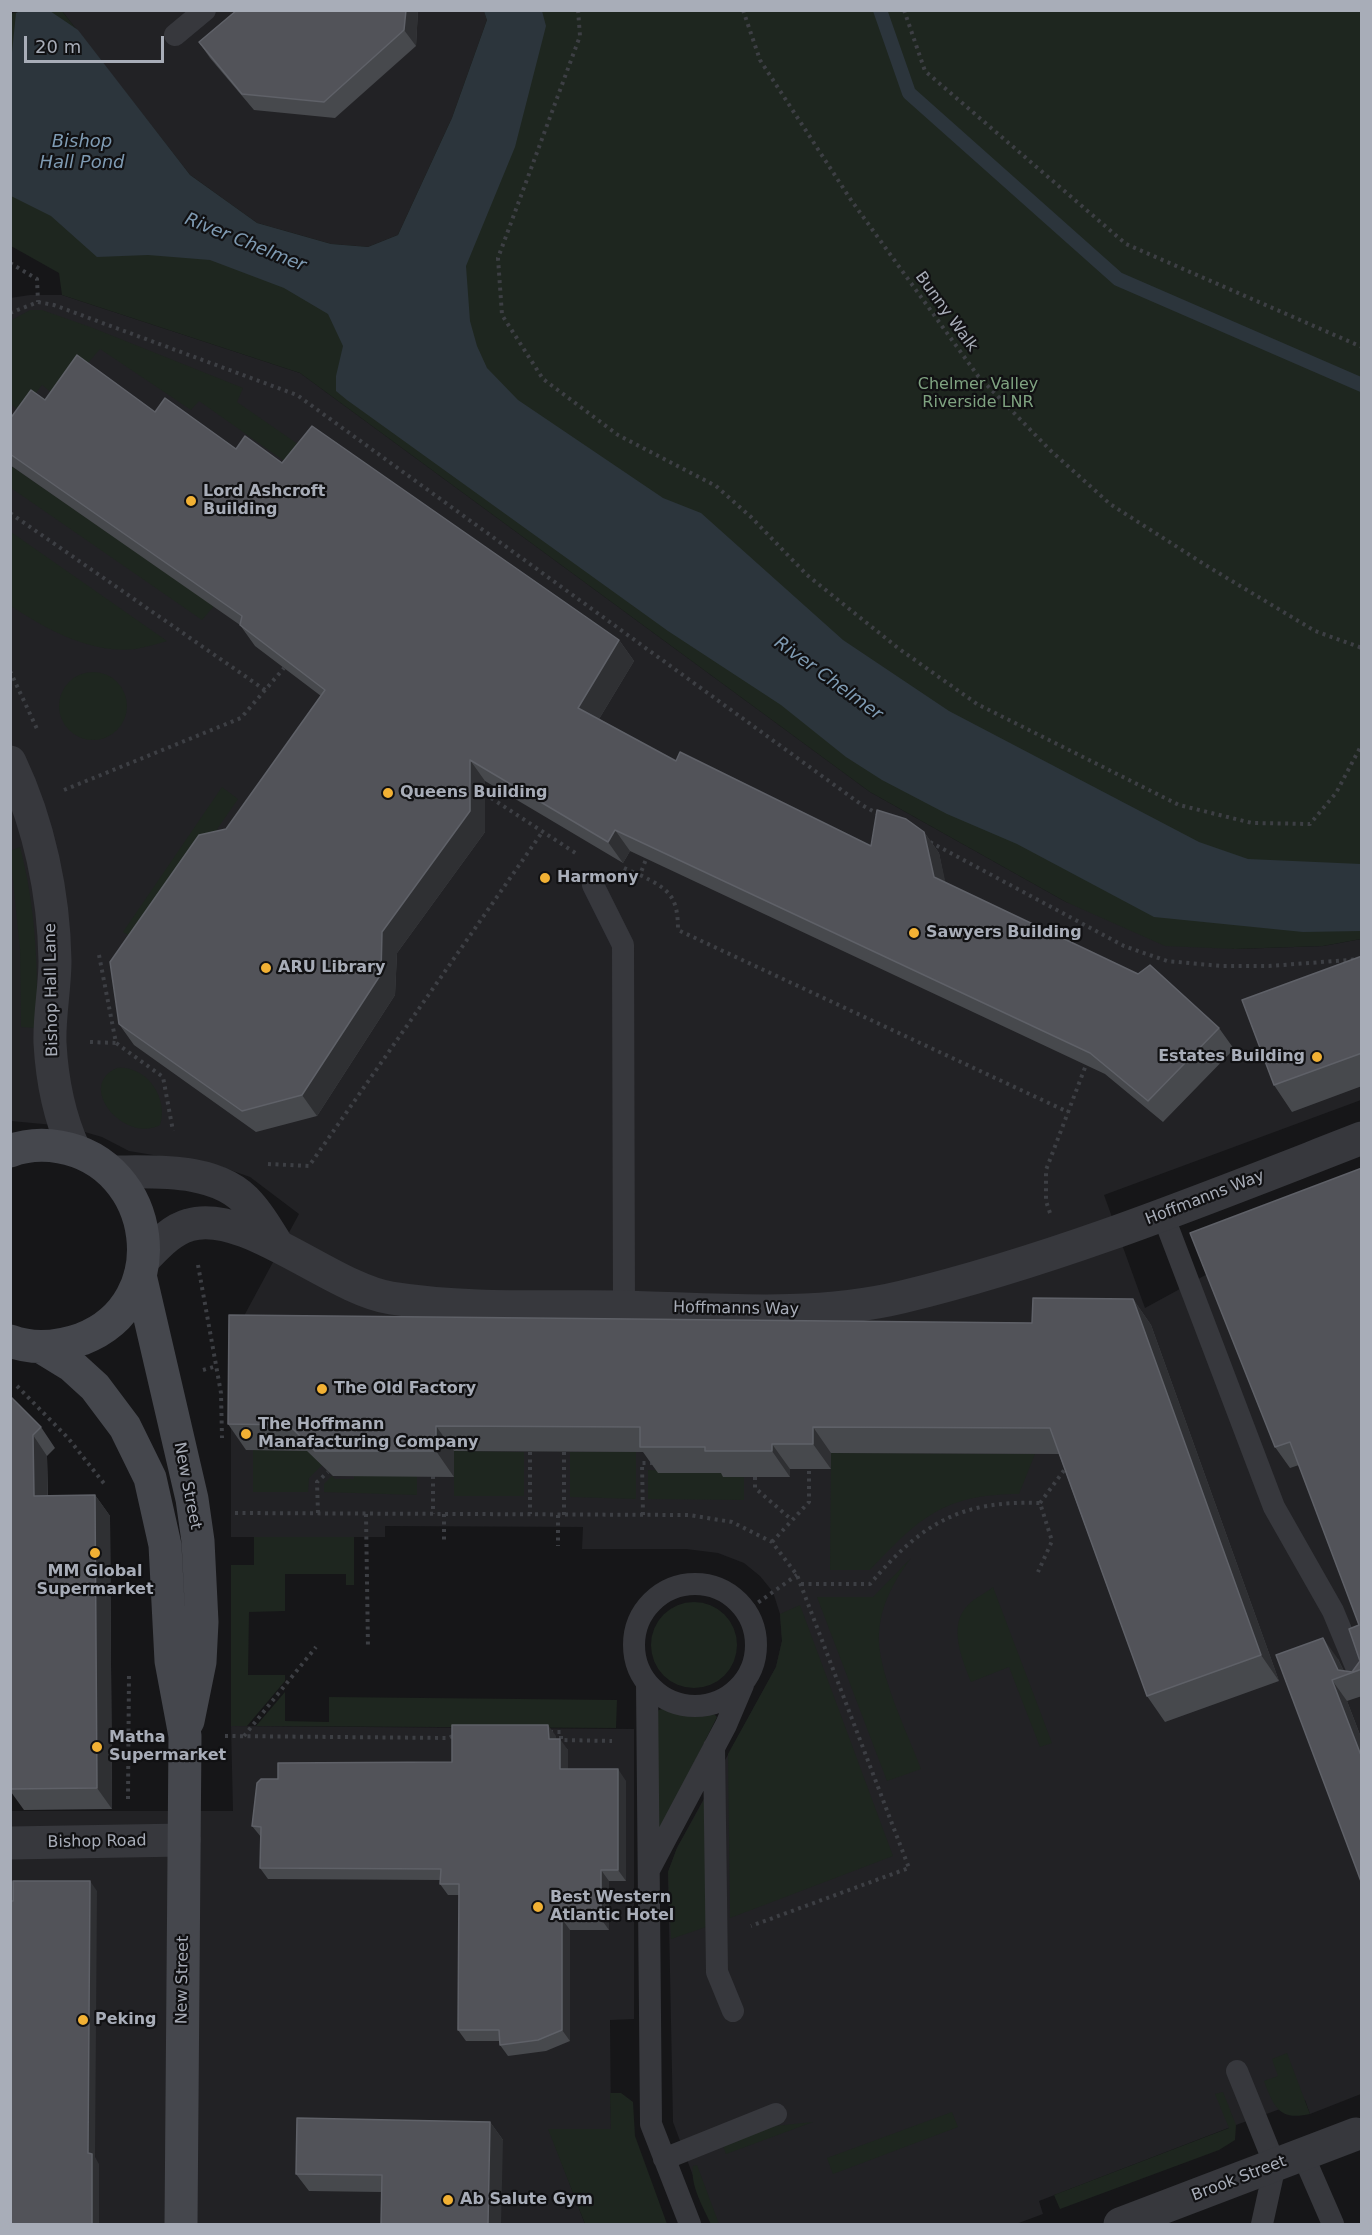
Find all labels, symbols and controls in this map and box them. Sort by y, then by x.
scale bar [27,24,166,62]
text: 20 m [35,36,81,57]
water label: Bishop Hall Pond [40,131,124,174]
water label: River Chelmer [181,209,309,277]
street label: Bunny Walk [911,268,981,356]
park label: Chelmer Valley Riverside LNR [918,375,1038,413]
place label: Lord Ashcroft Building [203,482,325,520]
marker: Lord Ashcroft Building [184,494,198,508]
water label: River Chelmer [770,633,886,725]
place label: Queens Building [400,783,548,803]
marker: Queens Building [381,786,395,800]
place label: Harmony [557,868,639,888]
marker: Harmony [538,871,552,885]
street label: Bishop Hall Lane [41,923,63,1057]
place label: Sawyers Building [926,923,1082,943]
marker: Sawyers Building [907,926,921,940]
place label: ARU Library [278,958,385,978]
marker: ARU Library [259,961,273,975]
place label: Estates Building [1158,1047,1305,1067]
marker: Estates Building [1310,1050,1324,1064]
street label: Hoffmanns Way [1143,1166,1267,1230]
street label: Hoffmanns Way [673,1298,799,1320]
place label: The Old Factory [334,1379,476,1399]
marker: The Old Factory [315,1382,329,1396]
place label: The Hoffmann Manafacturing Company [258,1415,478,1453]
marker: The Hoffmann Manafacturing Company [239,1427,253,1441]
street label: New Street [169,1441,205,1531]
marker: MM Global Supermarket [88,1546,102,1560]
place label: MM Global Supermarket [36,1562,154,1600]
place label: Matha Supermarket [109,1728,226,1766]
marker: Matha Supermarket [90,1740,104,1754]
street label: Bishop Road [47,1832,147,1852]
place label: Best Western Atlantic Hotel [550,1888,674,1926]
marker: Best Western Atlantic Hotel [531,1900,545,1914]
street label: New Street [173,1936,193,2024]
place label: Peking [95,2010,157,2030]
marker: Peking [76,2013,90,2027]
street label: Brook Street [1189,2152,1289,2206]
place label: Ab Salute Gym [460,2190,593,2210]
marker: Ab Salute Gym [441,2193,455,2207]

